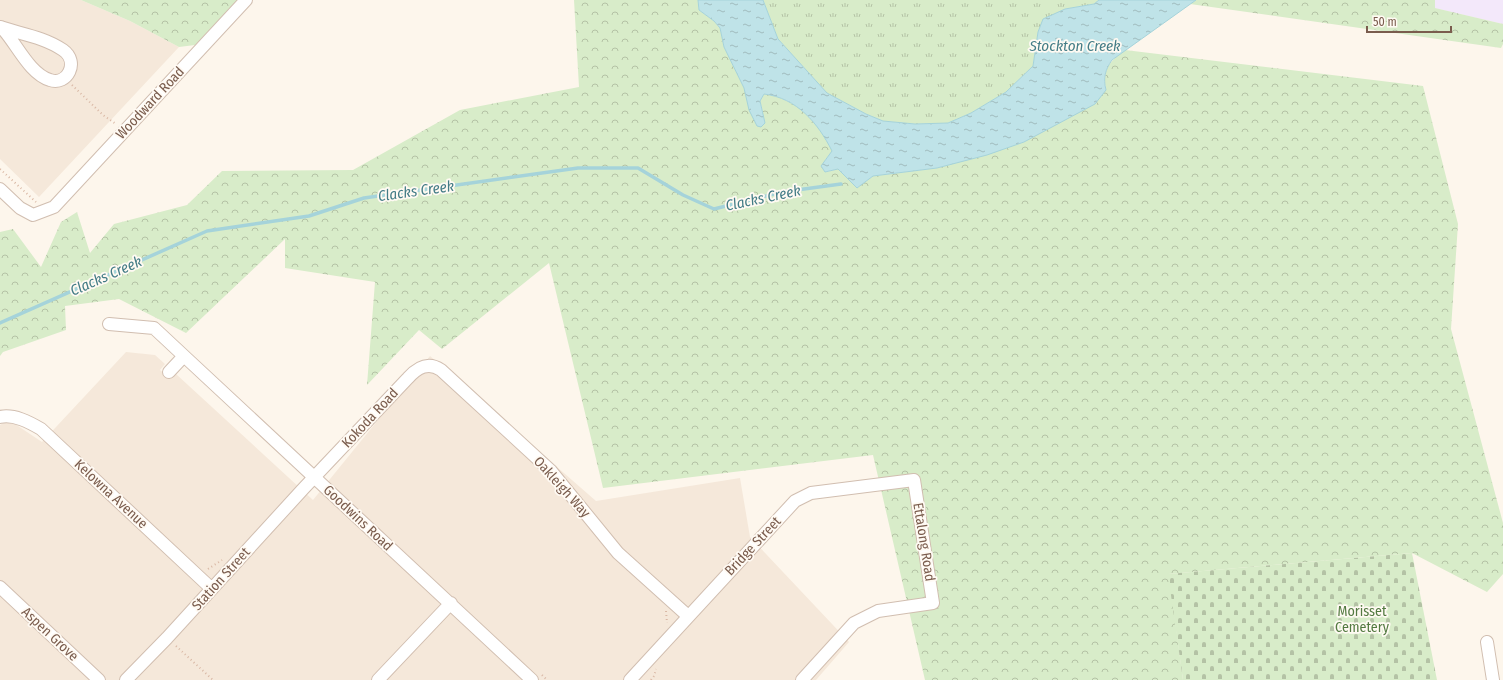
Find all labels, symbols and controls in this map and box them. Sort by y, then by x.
scale bar [1367,8,1451,34]
text: 50 m [1373,15,1397,29]
water label: Stockton Creek [1028,37,1121,55]
street label: Woodward Road [112,63,188,143]
water label: Clacks Creek [377,177,456,205]
water label: Clacks Creek [724,181,803,215]
water label: Clacks Creek [67,252,145,300]
street label: Kokoda Road [338,385,402,451]
street label: Oakleigh Way [530,453,594,522]
street label: Kelowna Avenue [71,456,151,532]
street label: Goodwins Road [320,482,396,554]
street label: Ettalong Road [909,501,939,583]
street label: Bridge Street [721,513,785,579]
street label: Station Street [188,544,254,614]
street label: Aspen Grove [18,603,82,665]
park label: Morisset Cemetery [1335,603,1390,636]

